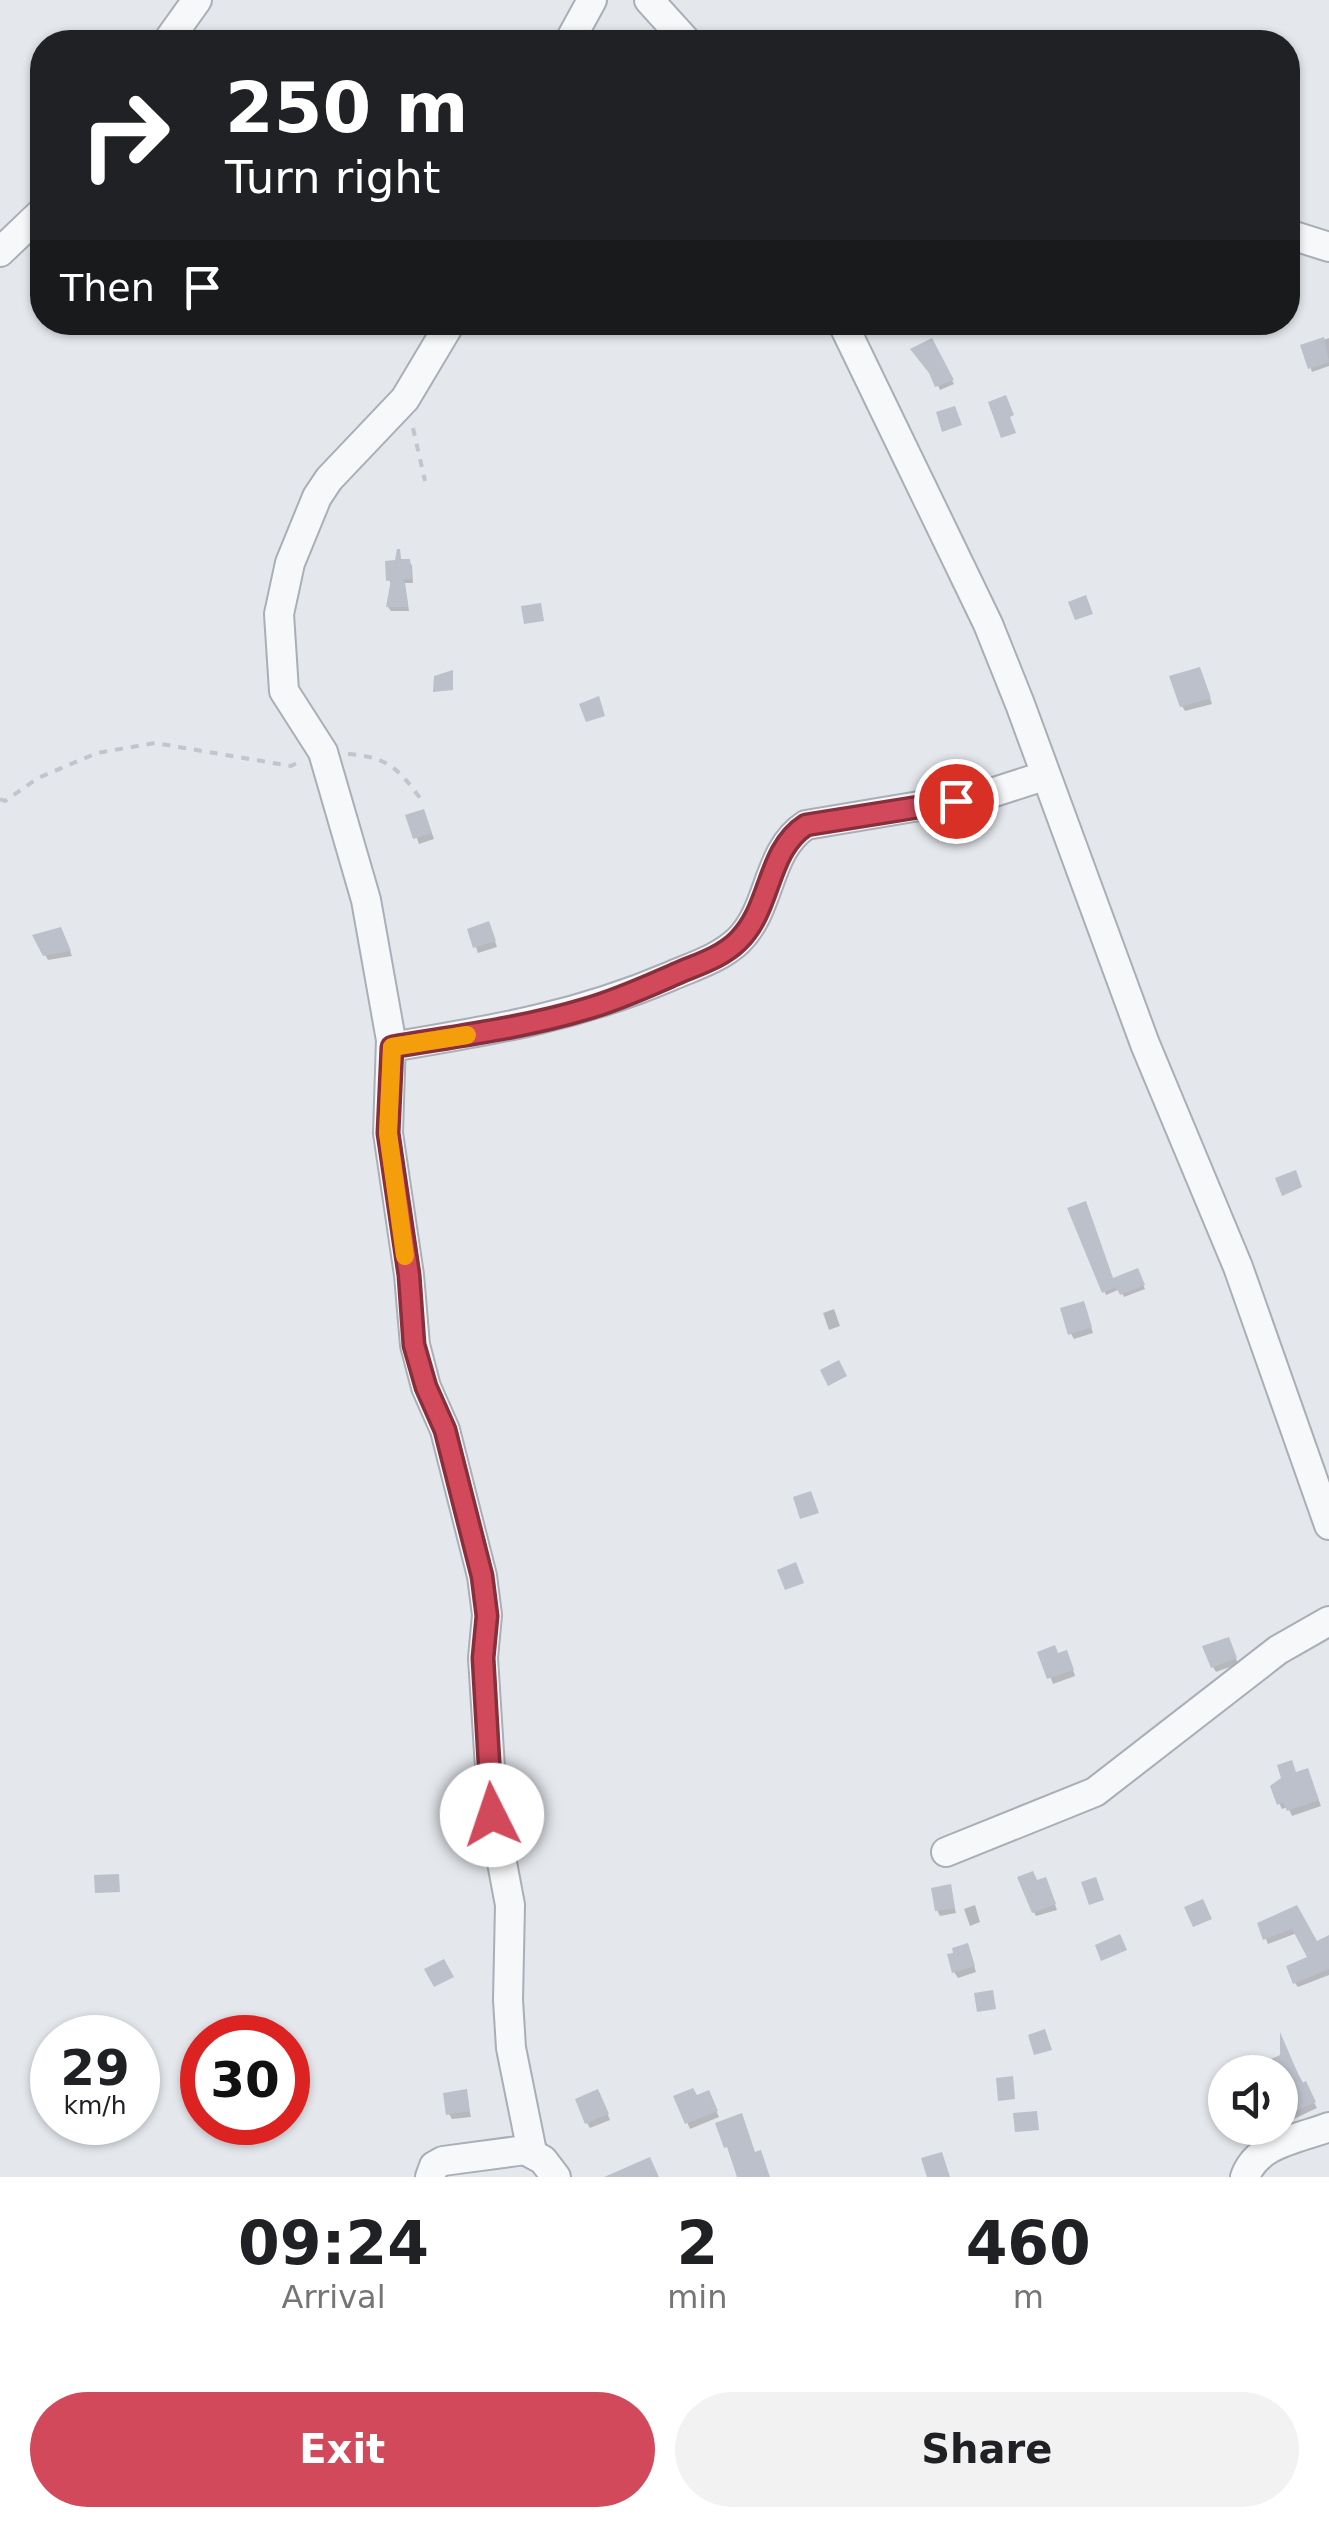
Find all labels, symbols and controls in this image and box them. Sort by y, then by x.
text: 250 m [225,67,468,149]
icon: right [60,70,190,200]
text: Turn right [225,151,440,204]
icon: arrive [175,260,230,315]
text: Then [60,266,155,310]
pin [914,759,999,844]
icon: arrive [929,774,984,829]
position arrow [440,1763,544,1867]
speed limit sign: 30 [180,2015,310,2145]
text: 29 [60,2039,130,2097]
map controls [1208,2055,1298,2145]
button: sound [1208,2055,1298,2145]
text: km/h [63,2091,127,2120]
text: 09:24 [238,2208,429,2278]
text: 2 [676,2208,718,2278]
text: 460 [966,2208,1091,2278]
text: Arrival [282,2278,386,2316]
text: min [667,2278,728,2316]
text: m [1013,2278,1044,2316]
button: Exit [30,2392,655,2507]
button: Share [675,2392,1299,2507]

